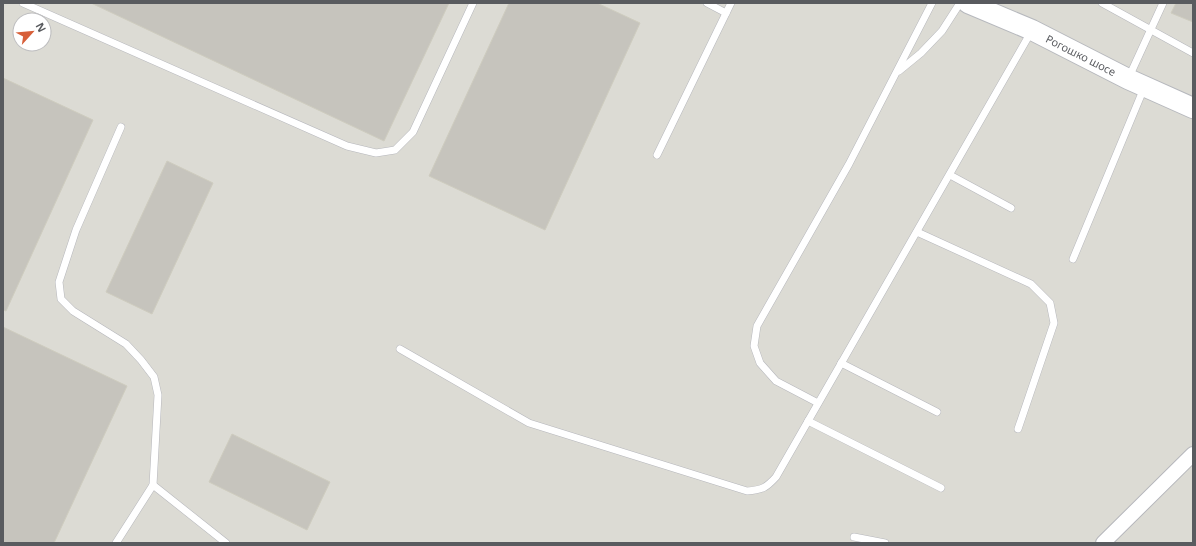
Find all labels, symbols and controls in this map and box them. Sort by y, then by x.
north arrow [12,12,52,52]
text: N [33,20,50,35]
street label: Рогошко шосе [1043,31,1119,79]

